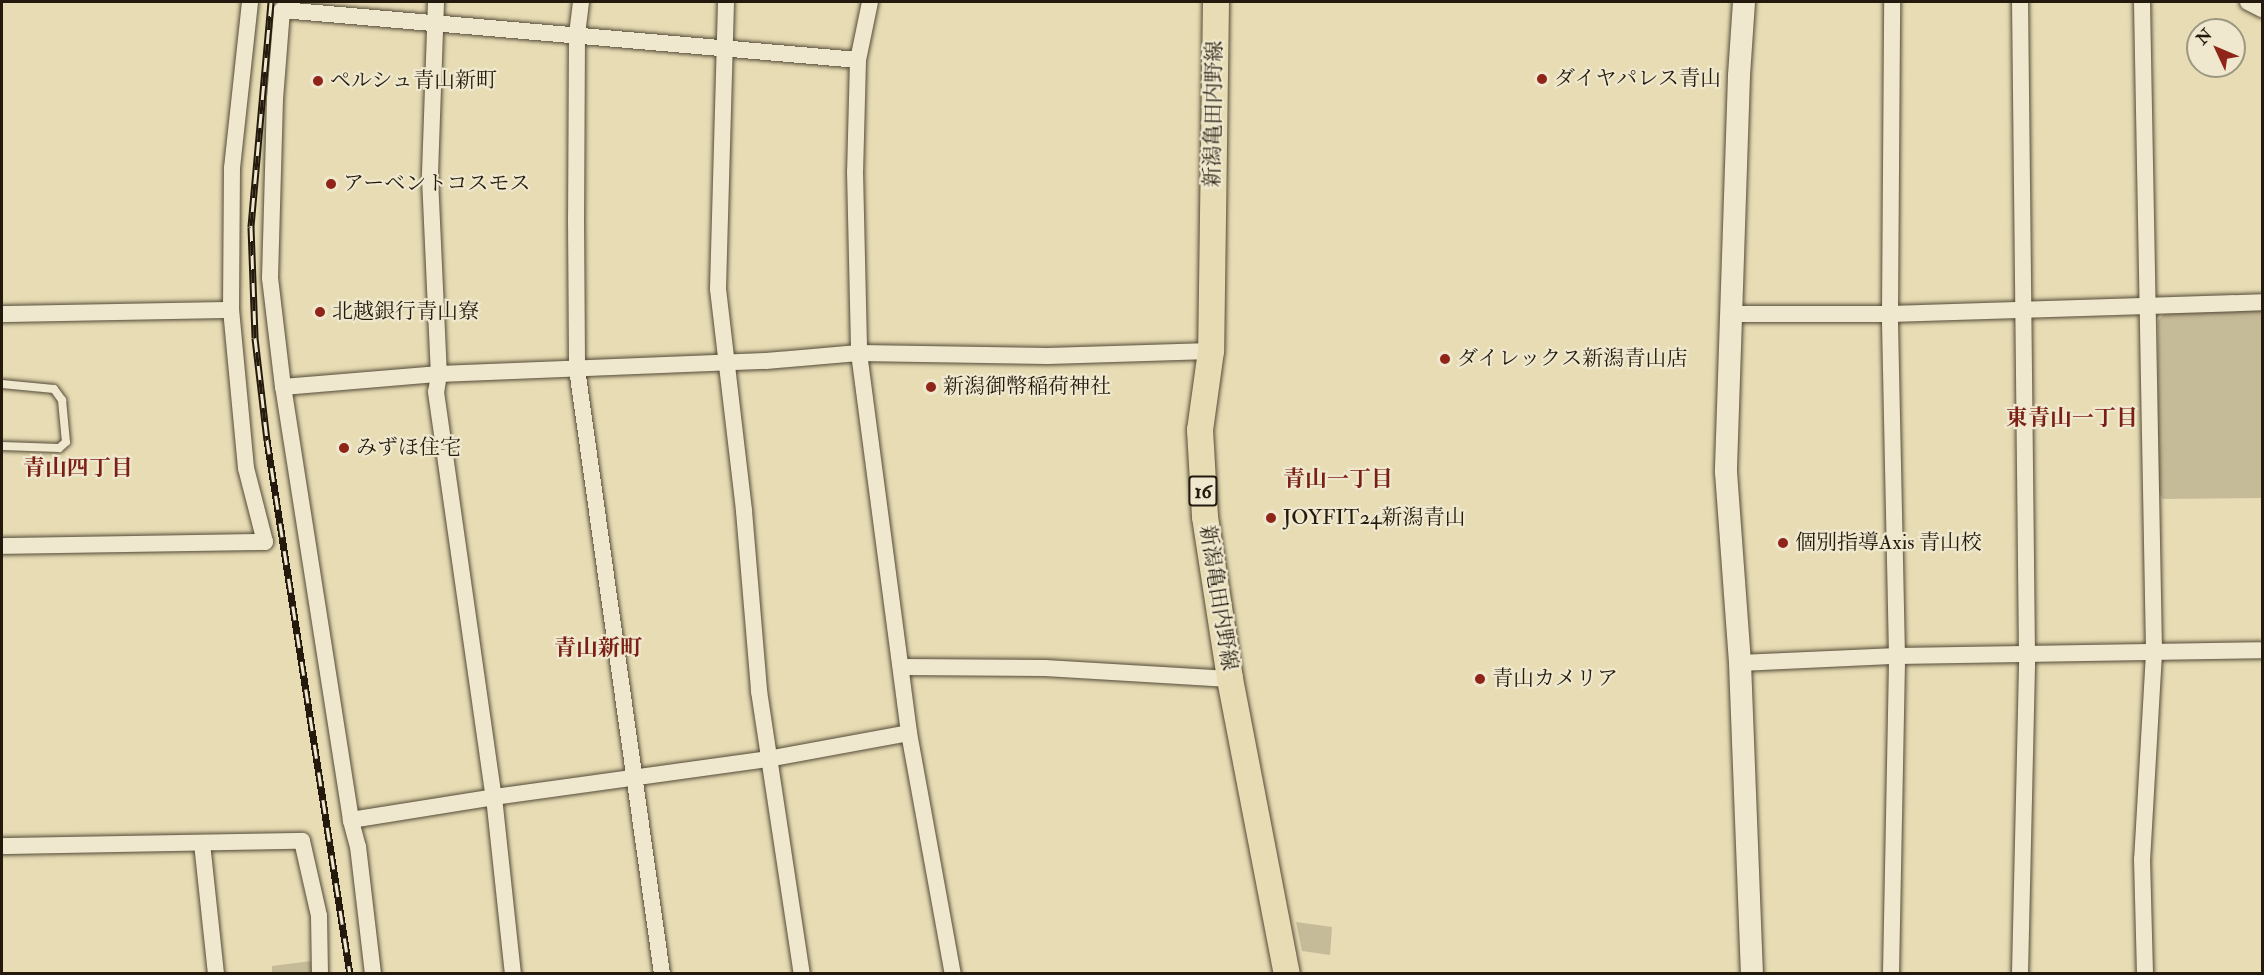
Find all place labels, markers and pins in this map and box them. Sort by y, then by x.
place label: ダイヤパレス青山 [1554,66,1722,92]
place label: ペルシュ青山新町 [330,68,498,94]
marker: ダイヤパレス青山 [1535,72,1549,86]
marker: ペルシュ青山新町 [311,74,325,88]
place label: アーベントコスモス [343,171,531,197]
marker: アーベントコスモス [324,177,338,191]
place label: 北越銀行青山寮 [332,299,479,325]
marker: 北越銀行青山寮 [313,305,327,319]
place label: ダイレックス新潟青山店 [1457,346,1688,372]
marker: ダイレックス新潟青山店 [1438,352,1452,366]
place label: 新潟御幣稲荷神社 [943,374,1111,400]
marker: 新潟御幣稲荷神社 [924,380,938,394]
place label: みずほ住宅 [356,435,461,461]
marker: みずほ住宅 [337,441,351,455]
place label: JOYFIT24新潟青山 [1283,505,1465,531]
marker: JOYFIT24新潟青山 [1264,511,1278,525]
place label: 個別指導Axis 青山校 [1795,530,1982,556]
marker: 個別指導Axis 青山校 [1776,536,1790,550]
place label: 青山カメリア [1492,666,1618,692]
marker: 青山カメリア [1473,672,1487,686]

